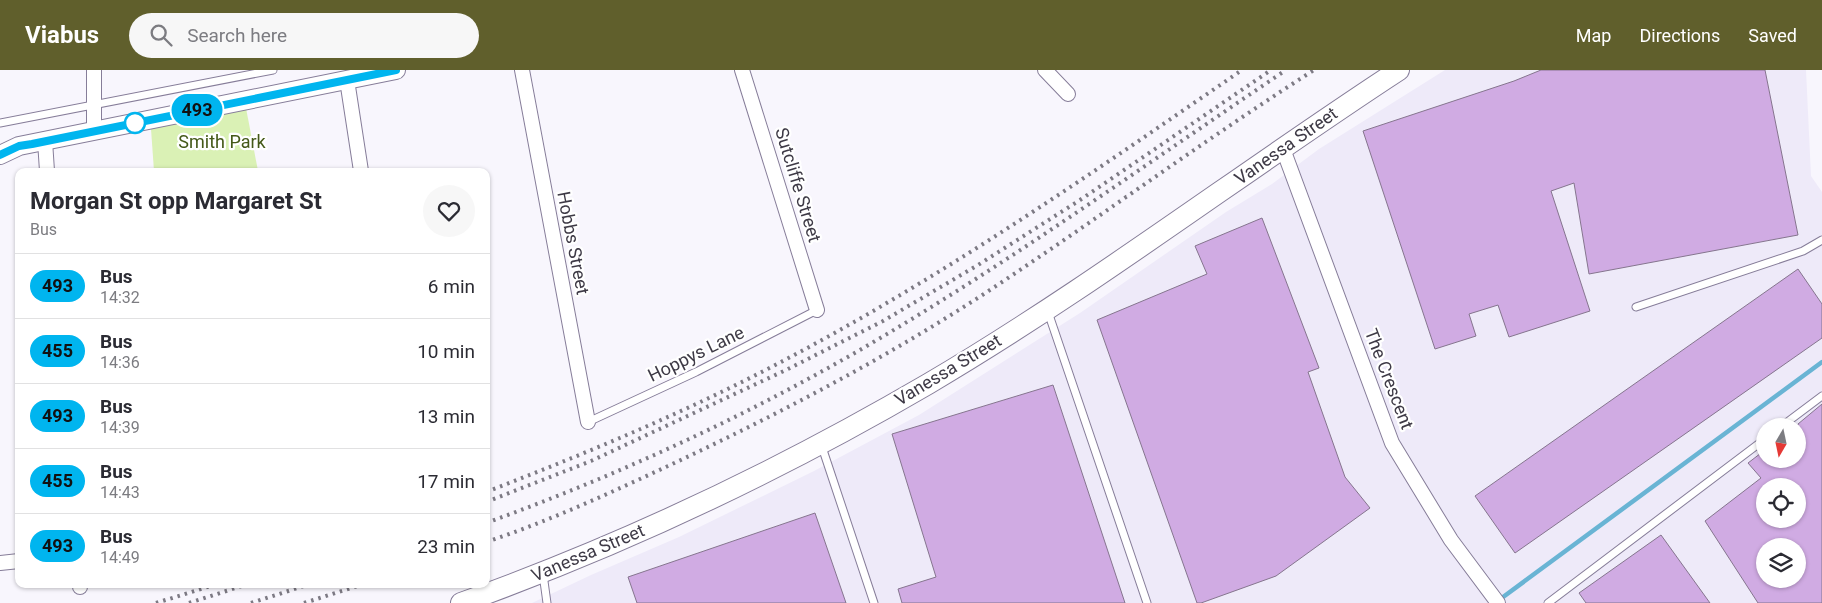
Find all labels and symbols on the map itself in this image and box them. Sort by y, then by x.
line badge: 493 [168,94,226,126]
street label: Vanessa Street [1230,102,1341,189]
unlabelled marker [124,112,146,134]
street label: Sutcliffe Street [771,125,826,245]
park label: Smith Park [178,131,267,152]
street label: Hobbs Street [553,190,594,296]
street label: Hoppys Lane [644,321,747,386]
street label: The Crescent [1361,326,1418,432]
street label: Vanessa Street [891,329,1005,410]
north arrow [1756,418,1806,468]
street label: Vanessa Street [528,519,648,586]

